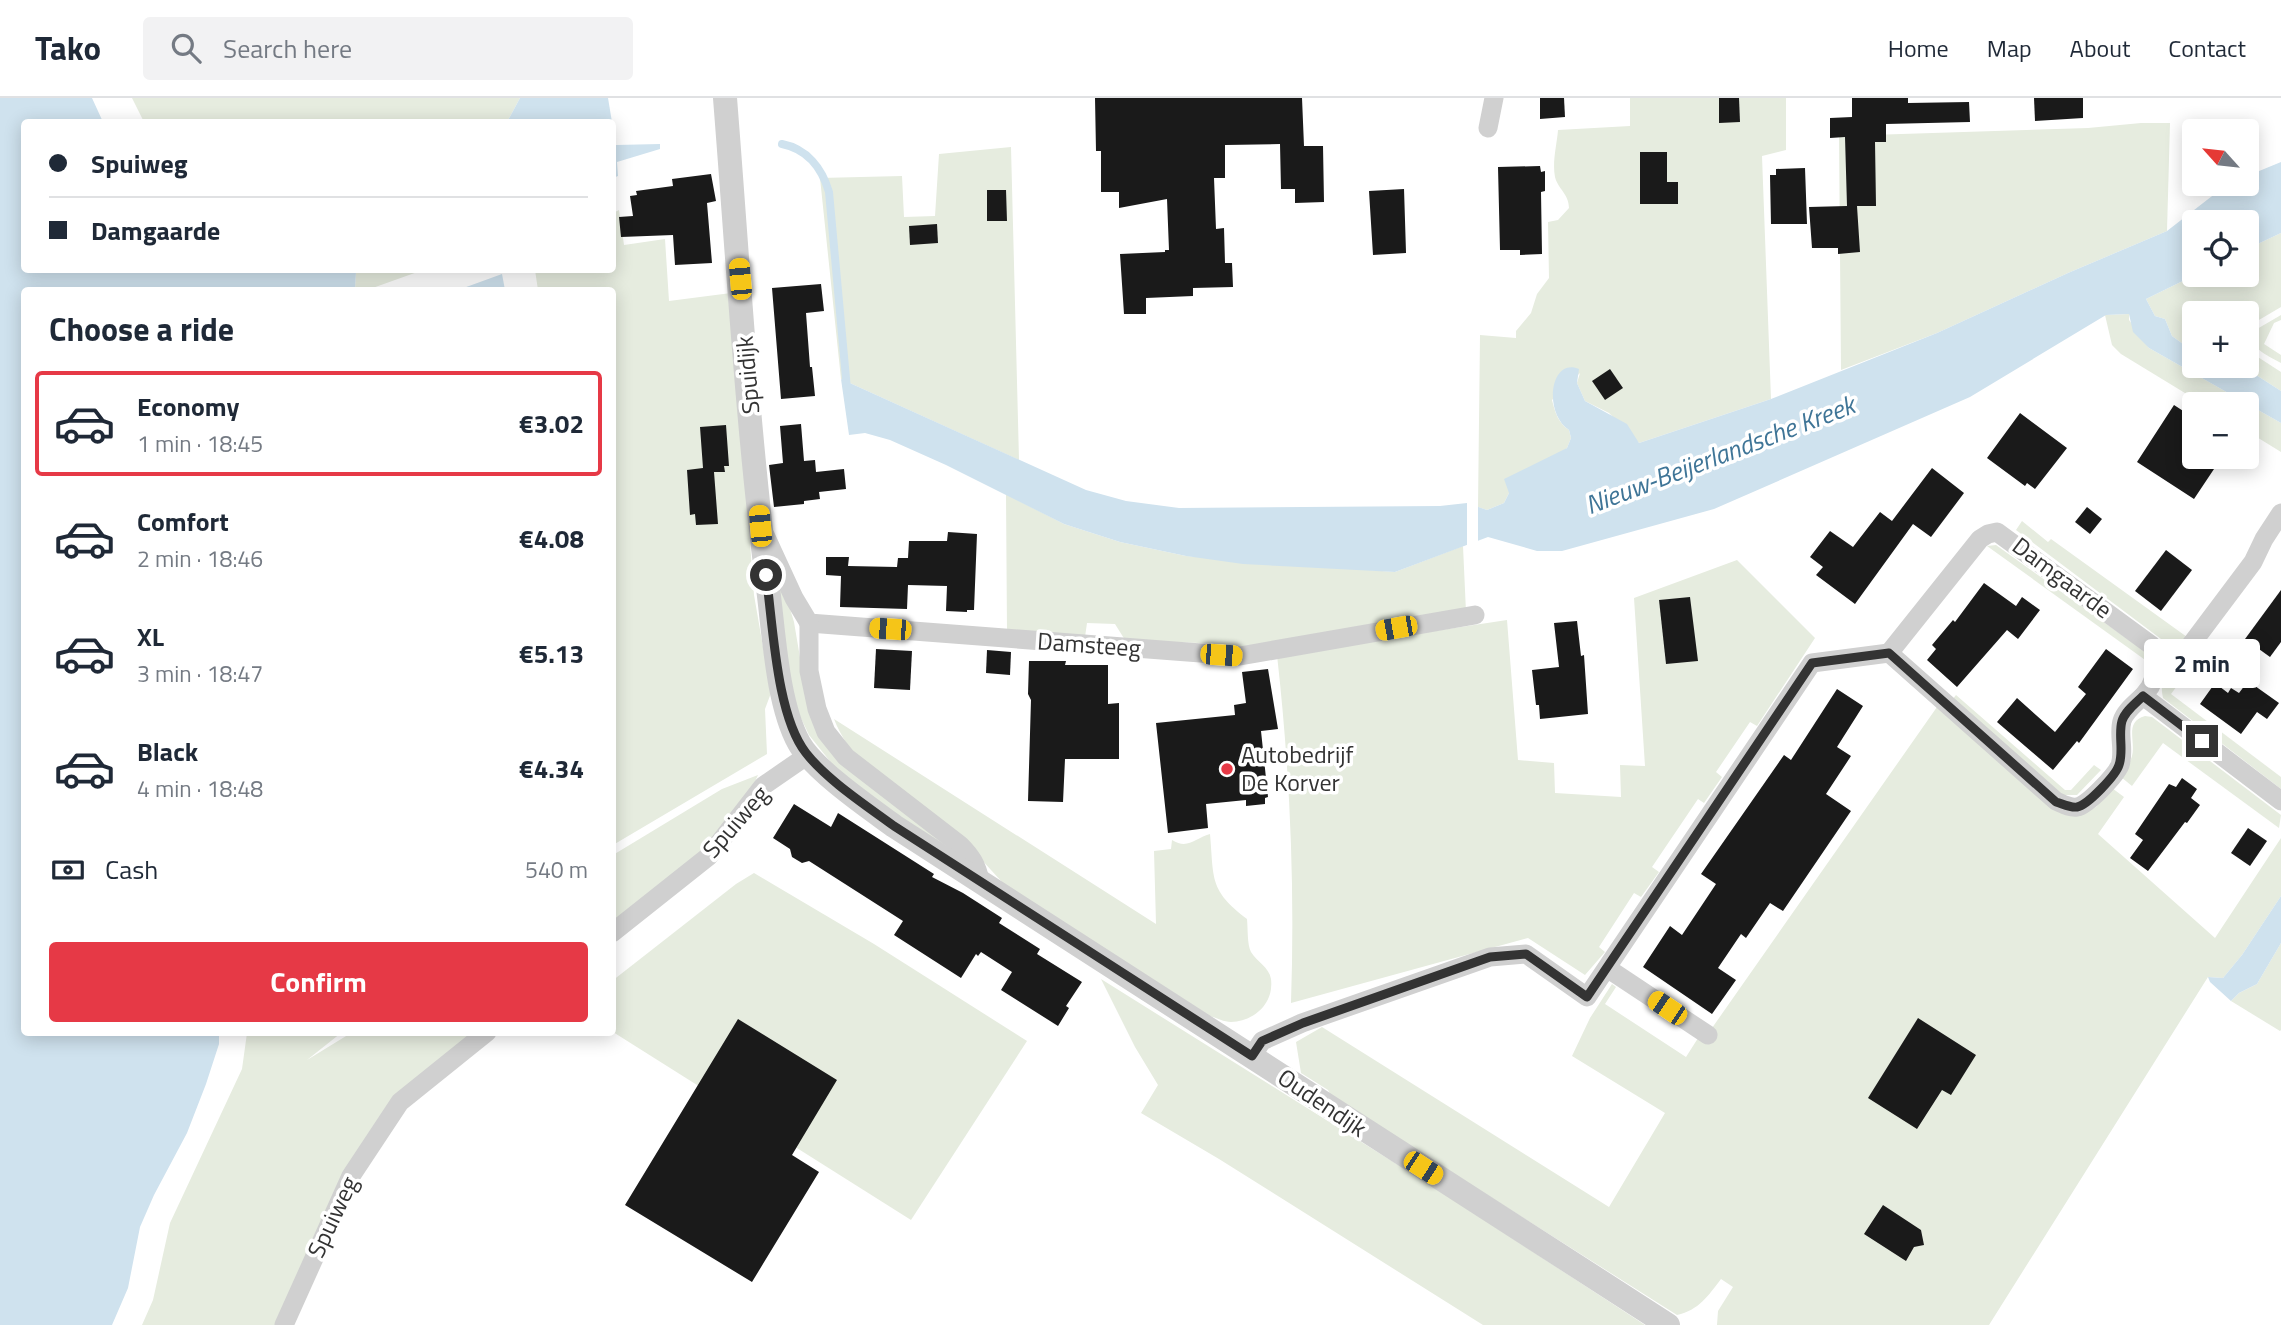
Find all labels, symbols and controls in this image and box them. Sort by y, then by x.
search box [143,17,633,80]
text: Tako [35,23,101,73]
icon: search [167,29,205,67]
text: Search here [223,29,352,68]
text: Home [1888,30,1949,66]
text: Map [1987,30,2032,66]
text: About [2070,30,2130,66]
text: Contact [2168,30,2246,66]
north arrow [2182,119,2259,196]
map controls [2182,119,2259,469]
text: Spuiweg [91,144,188,183]
button: locate [2182,210,2259,287]
text: Damgaarde [91,211,220,250]
car [728,257,753,301]
button: + [2182,301,2259,378]
text: Choose a ride [49,305,234,353]
street label: Spuidijk [726,334,768,416]
water label: Nieuw-Beijerlandsche Kreek [1579,384,1863,524]
text: Economy [137,387,239,426]
icon: car [53,392,116,455]
button: − [2182,392,2259,469]
text: €3.02 [519,404,584,443]
text: 1 min · 18:45 [137,426,263,461]
text: Comfort [137,502,229,541]
car [748,504,773,548]
icon: car [53,507,116,570]
text: €4.08 [519,519,584,558]
street label: Damgaarde [2005,528,2120,627]
text: 2 min · 18:46 [137,541,263,576]
route start [750,559,782,591]
car [1374,614,1419,642]
text: XL [137,617,164,656]
car [869,617,912,641]
icon: car [53,622,116,685]
street label: Damsteeg [1036,622,1142,666]
text: €5.13 [519,634,584,673]
callout: 2 min [2144,640,2260,688]
car [1200,643,1243,667]
text: 2 min [2174,646,2230,681]
text: 3 min · 18:47 [137,656,263,691]
route end [2186,725,2218,757]
text: Black [137,732,198,771]
place label: Autobedrijf De Korver [1241,736,1353,800]
icon: car [53,737,116,800]
text: €4.34 [519,749,584,788]
marker: Autobedrijf De Korver [1219,761,1235,777]
text: 4 min · 18:48 [137,771,263,806]
street label: Spuiweg [693,777,777,866]
text: Cash [105,850,158,889]
icon: cash [49,851,87,889]
text: 540 m [525,852,588,887]
button: Confirm [49,942,588,1022]
car [1644,988,1691,1028]
street label: Oudendijk [1271,1059,1375,1146]
car [1400,1148,1447,1188]
street label: Spuiweg [298,1170,367,1263]

